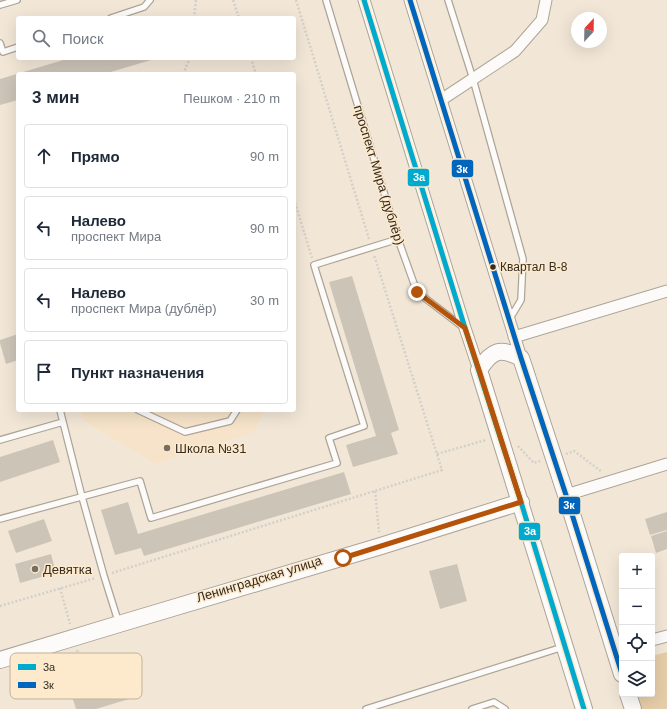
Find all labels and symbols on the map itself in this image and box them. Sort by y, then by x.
north arrow [571,12,607,48]
street label: проспект Мира (дублёр) [351,103,407,247]
line badge: 3к [451,159,474,178]
text: 3к [456,163,468,175]
line badge: 3а [407,168,430,187]
text: 3а [413,171,426,183]
place label: Квартал В-8 [500,260,568,274]
marker: Квартал В-8 [488,262,498,272]
route end [408,283,426,301]
place label: Школа №31 [175,441,247,456]
marker: Школа №31 [162,443,172,453]
line badge: 3к [558,496,581,515]
text: 3к [563,499,575,511]
line badge: 3а [518,522,541,541]
text: 3а [524,525,537,537]
route start [334,549,352,567]
street label: Ленинградская улица [195,553,324,605]
place label: Девятка [43,562,93,577]
marker: Девятка [30,564,40,574]
legend [10,653,142,699]
text: 3а [43,661,56,673]
text: 3к [43,679,54,691]

